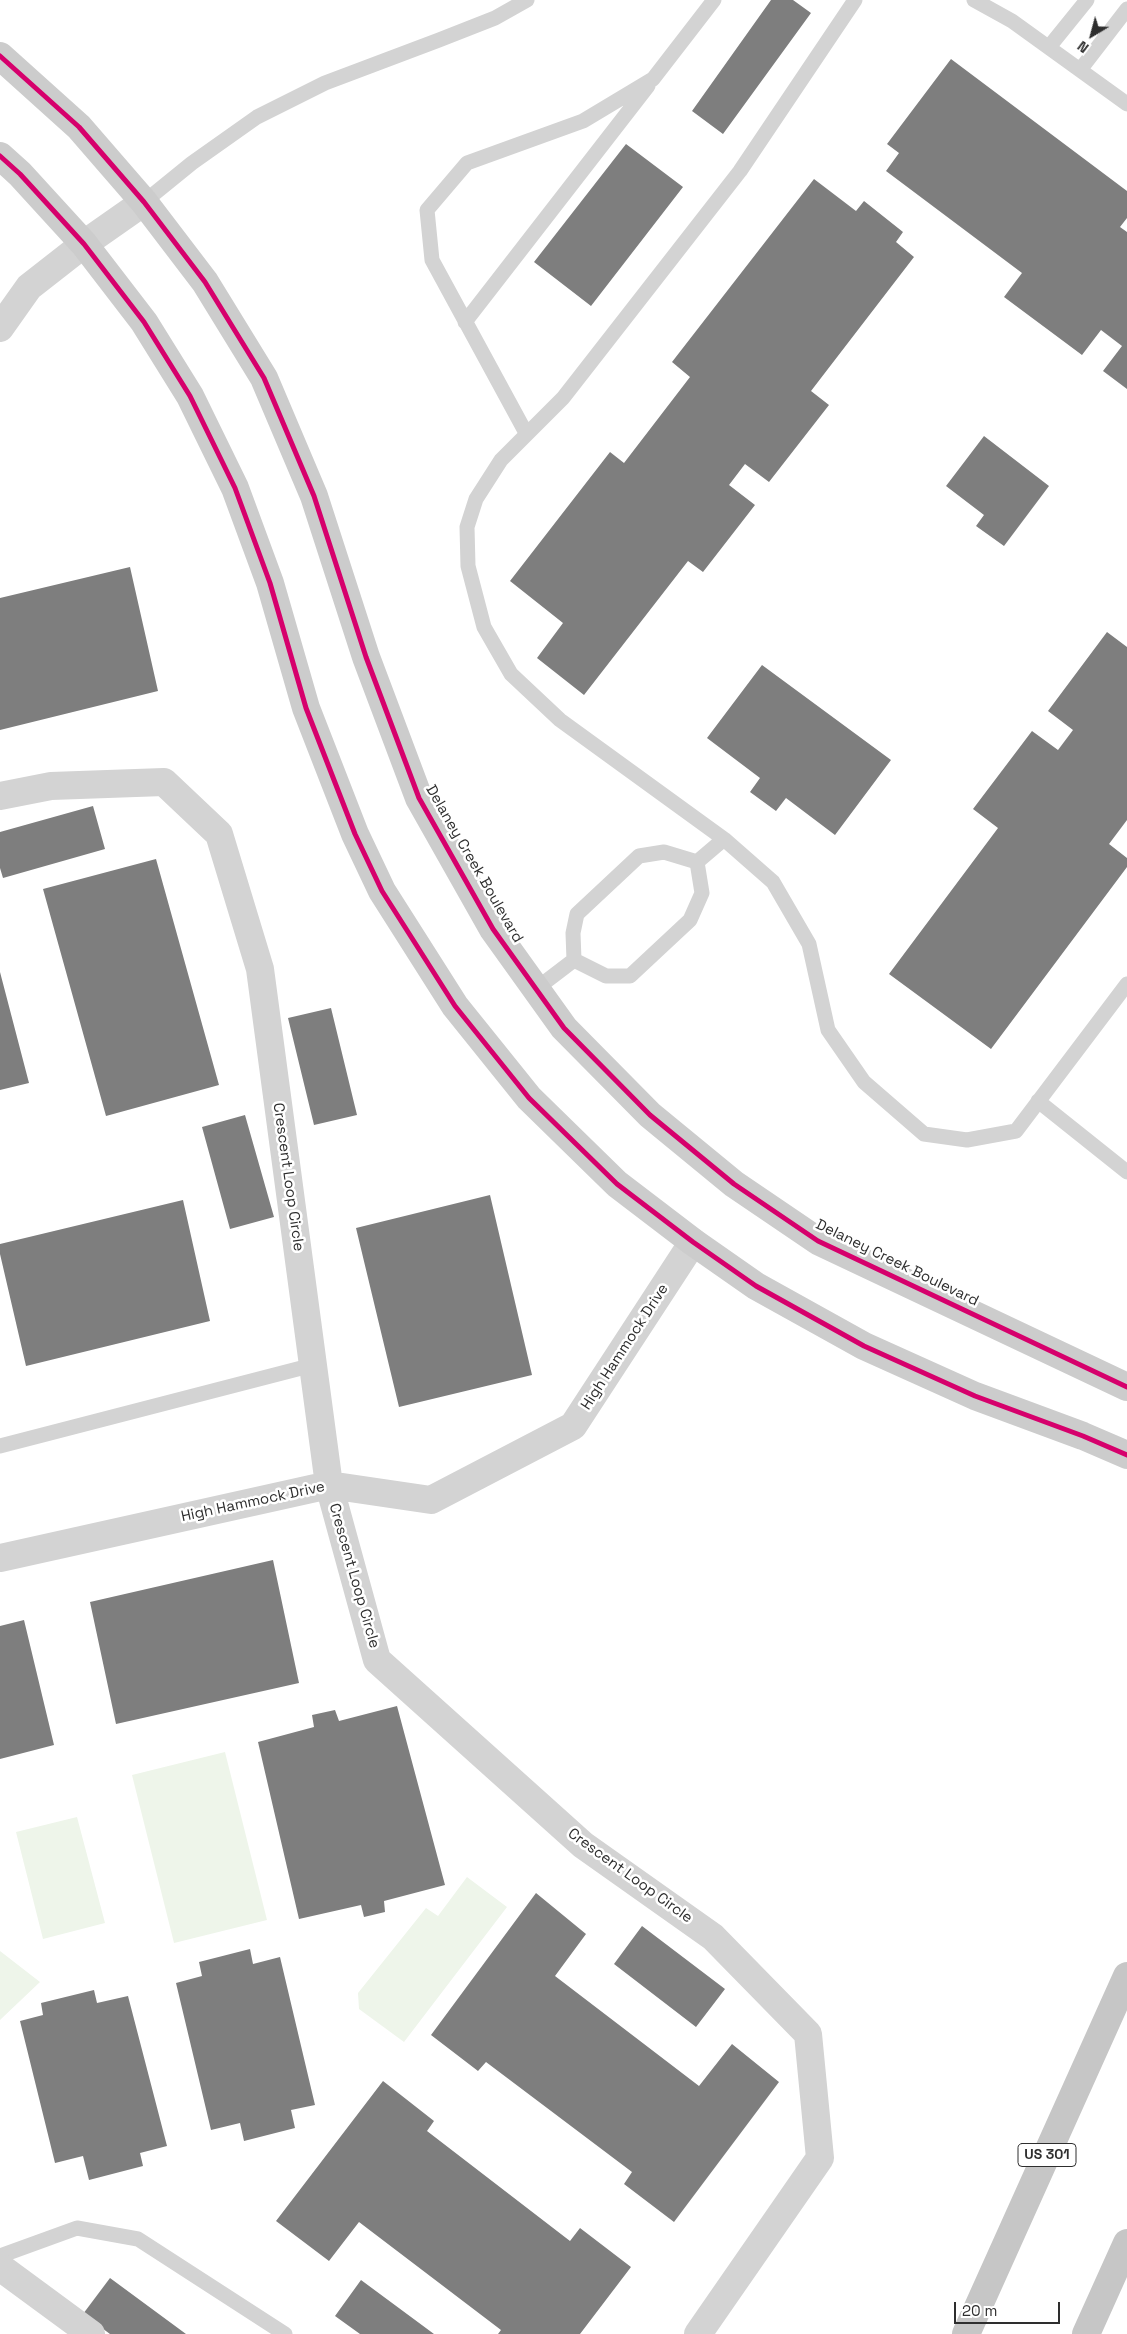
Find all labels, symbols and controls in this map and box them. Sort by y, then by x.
north arrow [1067,10,1117,60]
text: N [1074,37,1092,57]
street label: Delaney Creek Boulevard [421,782,527,946]
street label: Crescent Loop Circle [269,1102,307,1252]
street label: Delaney Creek Boulevard [813,1216,981,1310]
street label: High Hammock Drive [578,1281,672,1413]
street label: High Hammock Drive [179,1478,327,1526]
street label: Crescent Loop Circle [325,1502,383,1650]
street label: Crescent Loop Circle [564,1825,696,1927]
road number: US 301 [1018,2144,1076,2166]
scale bar [957,2292,1063,2324]
text: 20 m [962,2301,997,2320]

